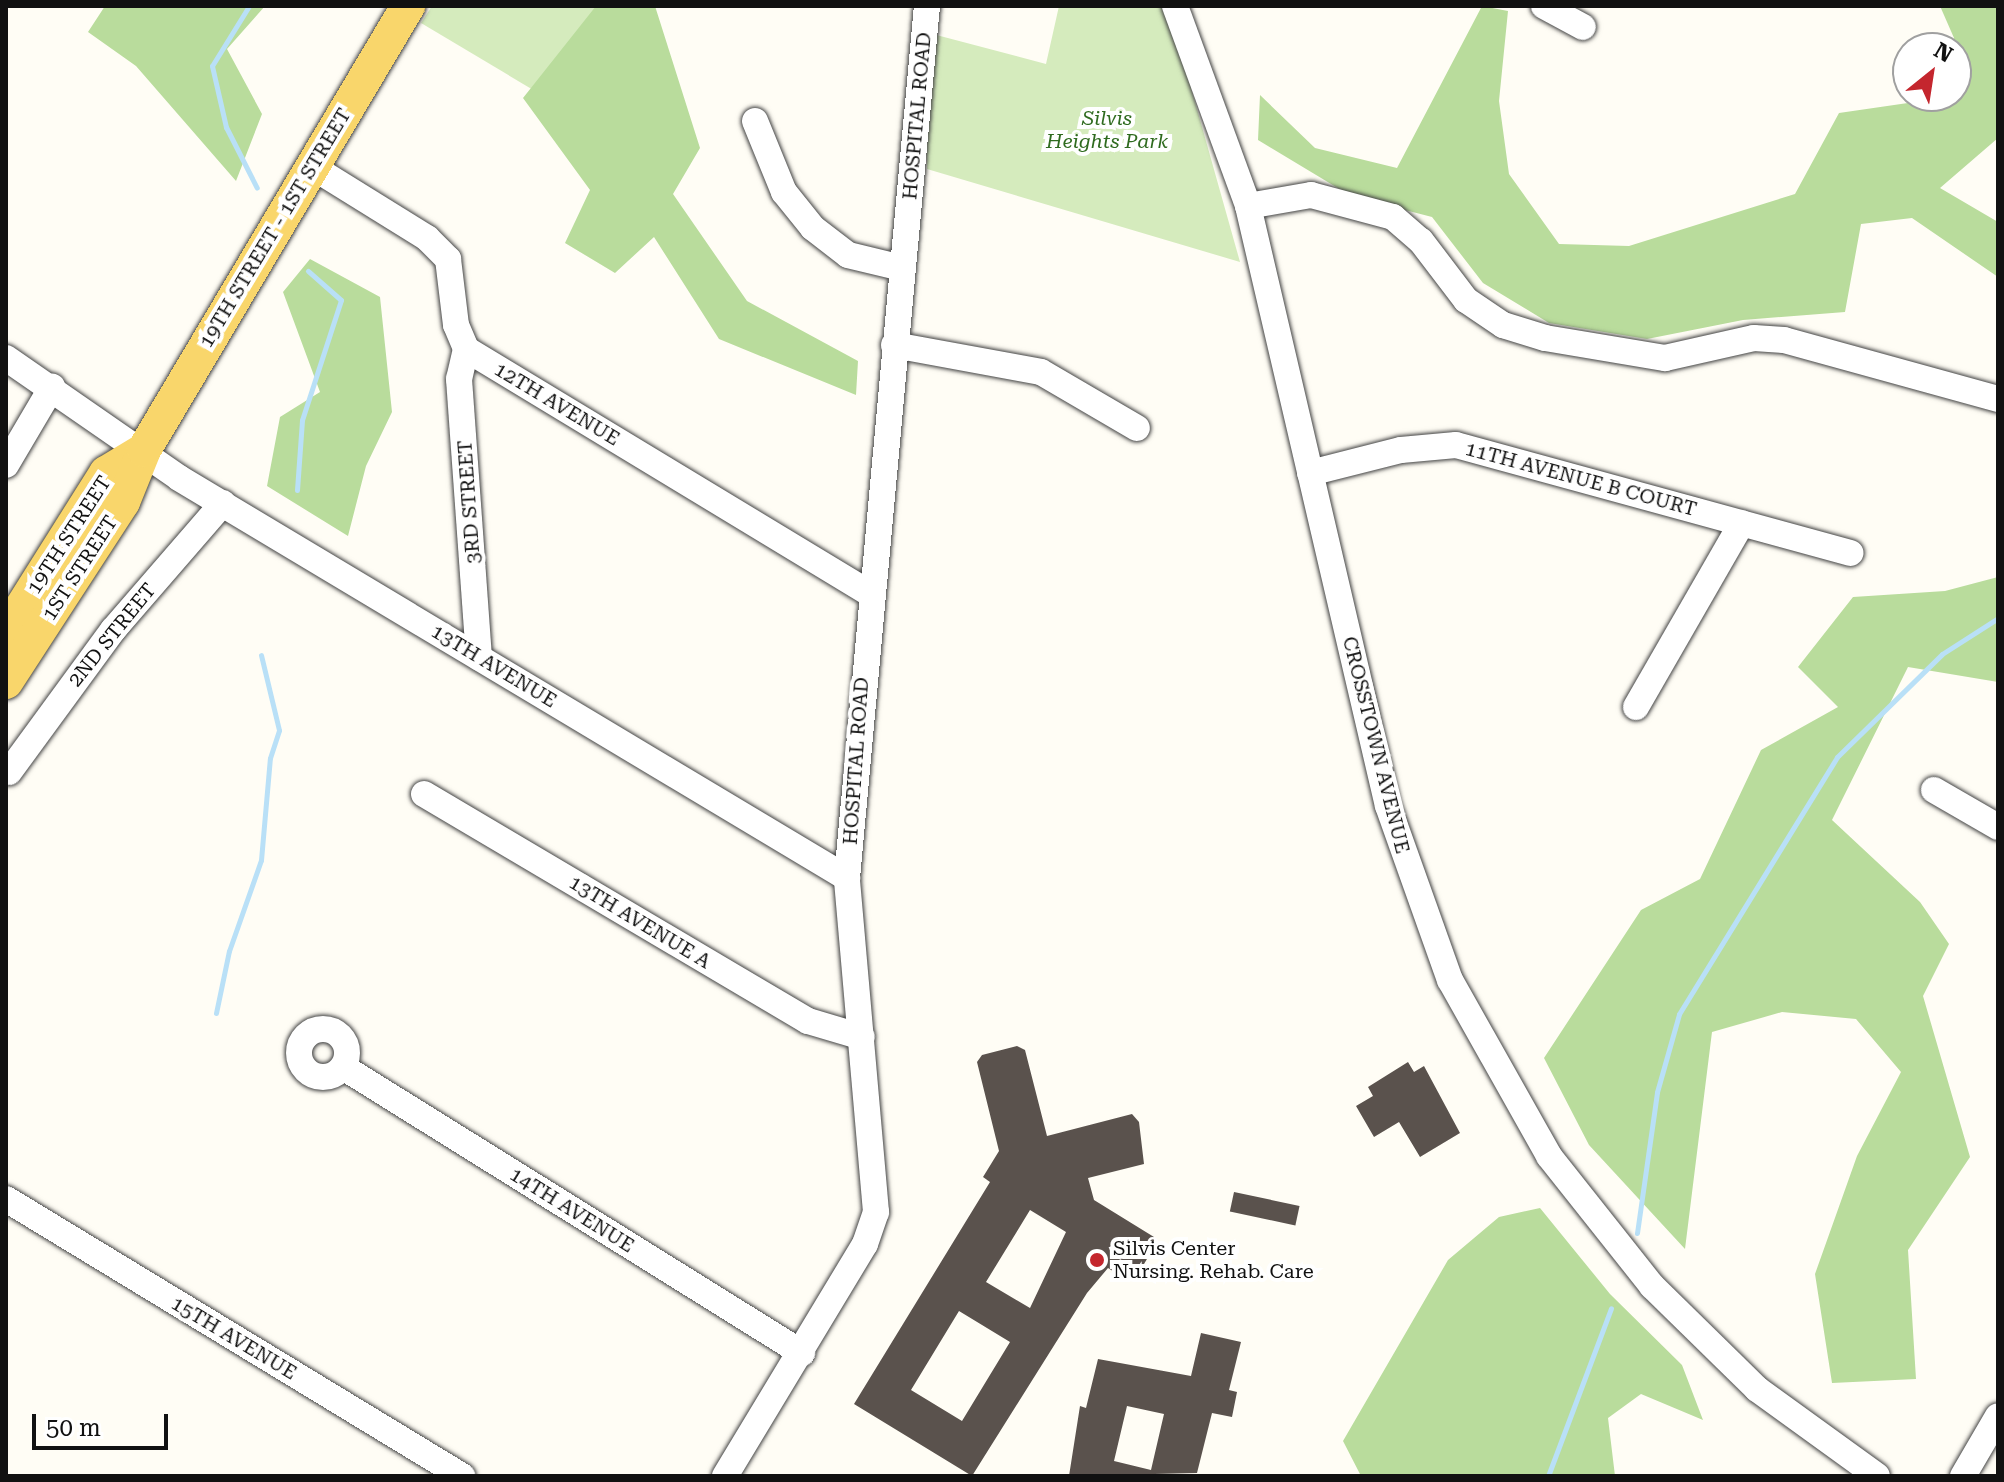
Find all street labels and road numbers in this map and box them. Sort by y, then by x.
street label: HOSPITAL ROAD [898,31,936,201]
street label: 19TH STREET - 1ST STREET [194,104,356,352]
street label: 12TH AVENUE [490,357,624,451]
street label: 11TH AVENUE B COURT [1463,437,1699,521]
street label: 3RD STREET [453,439,485,565]
street label: 19TH STREET [22,472,116,598]
street label: 1ST STREET [37,511,123,625]
street label: 2ND STREET [63,578,161,692]
street label: 13TH AVENUE [427,619,561,713]
street label: CROSSTOWN AVENUE [1337,634,1415,856]
street label: HOSPITAL ROAD [838,676,874,846]
street label: 13TH AVENUE A [565,870,715,974]
street label: 14TH AVENUE [505,1162,639,1258]
street label: 15TH AVENUE [167,1291,301,1385]

